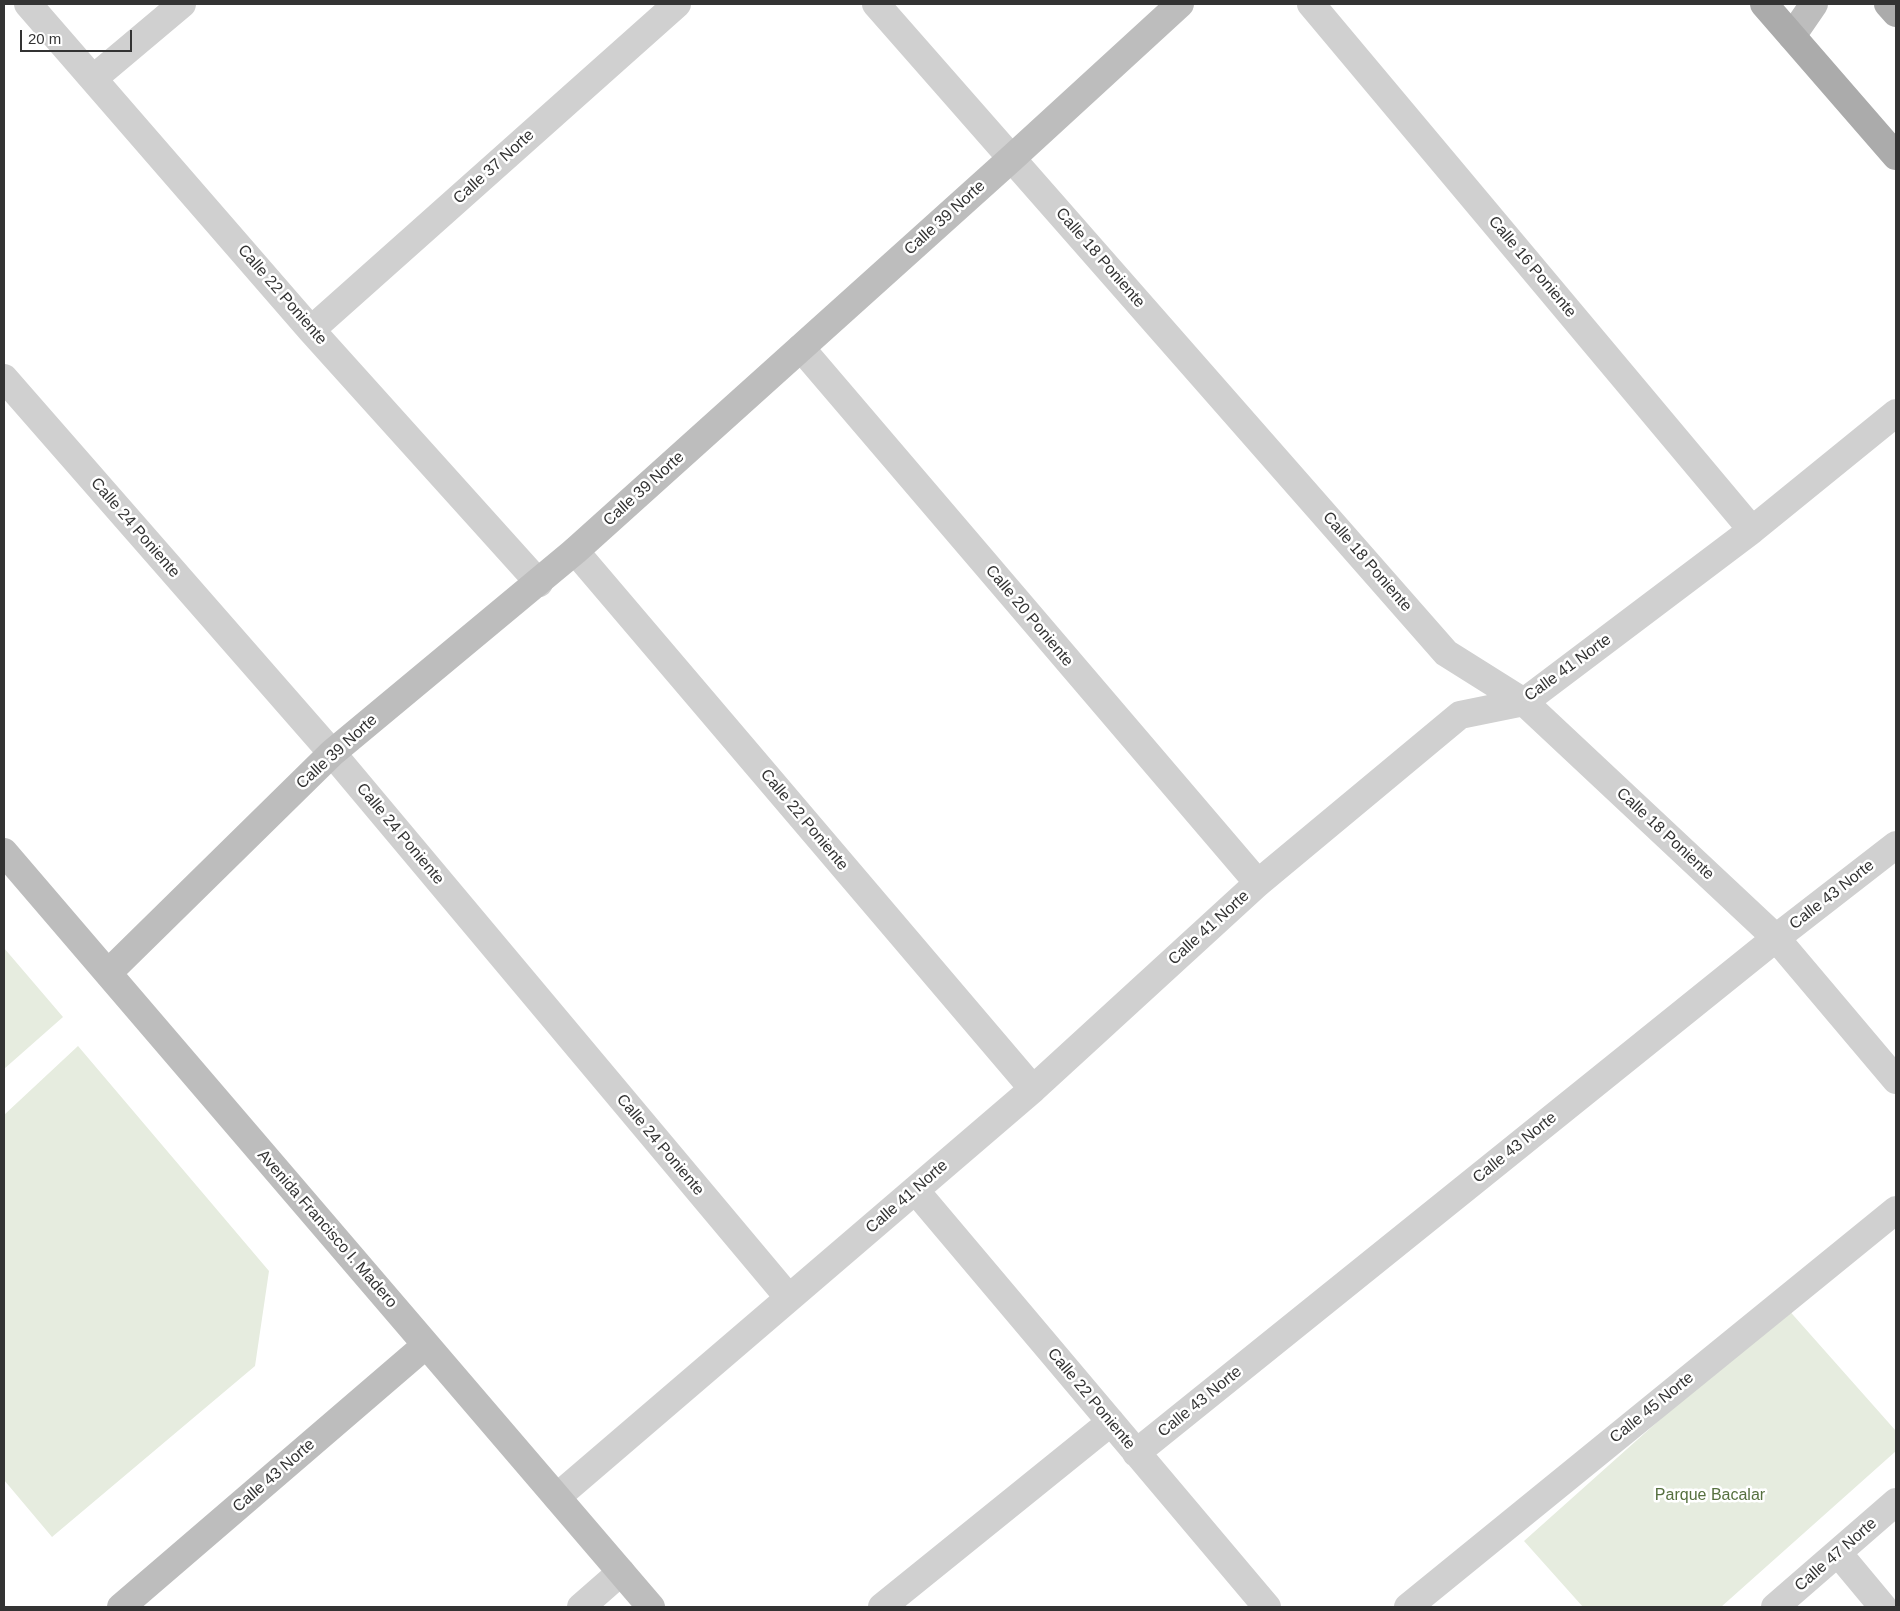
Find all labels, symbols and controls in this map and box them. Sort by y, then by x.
scale bar [22,20,135,52]
text: 20 m [28,30,61,47]
street label: Calle 37 Norte [450,126,538,208]
street label: Calle 39 Norte [901,177,989,259]
street label: Calle 18 Poniente [1051,204,1149,312]
street label: Calle 16 Poniente [1484,212,1580,322]
street label: Calle 22 Poniente [233,241,331,349]
street label: Calle 39 Norte [600,448,688,530]
street label: Calle 24 Poniente [86,474,184,582]
street label: Calle 18 Poniente [1318,508,1416,616]
street label: Calle 20 Poniente [981,561,1077,671]
street label: Calle 41 Norte [1521,630,1615,706]
street label: Calle 39 Norte [293,711,381,793]
street label: Calle 22 Poniente [756,765,852,875]
street label: Calle 24 Poniente [352,779,448,889]
street label: Calle 18 Poniente [1612,784,1718,884]
street label: Calle 43 Norte [1786,856,1878,934]
street label: Calle 41 Norte [1165,887,1253,969]
street label: Calle 24 Poniente [612,1090,708,1200]
street label: Calle 43 Norte [1469,1108,1561,1188]
street label: Avenida Francisco I. Madero [253,1146,401,1312]
street label: Calle 41 Norte [862,1156,952,1238]
street label: Calle 22 Poniente [1043,1344,1139,1454]
street label: Calle 43 Norte [1154,1362,1246,1442]
street label: Calle 45 Norte [1606,1368,1698,1448]
street label: Calle 43 Norte [229,1435,319,1517]
park label: Parque Bacalar [1655,1486,1765,1506]
street label: Calle 47 Norte [1791,1514,1881,1596]

